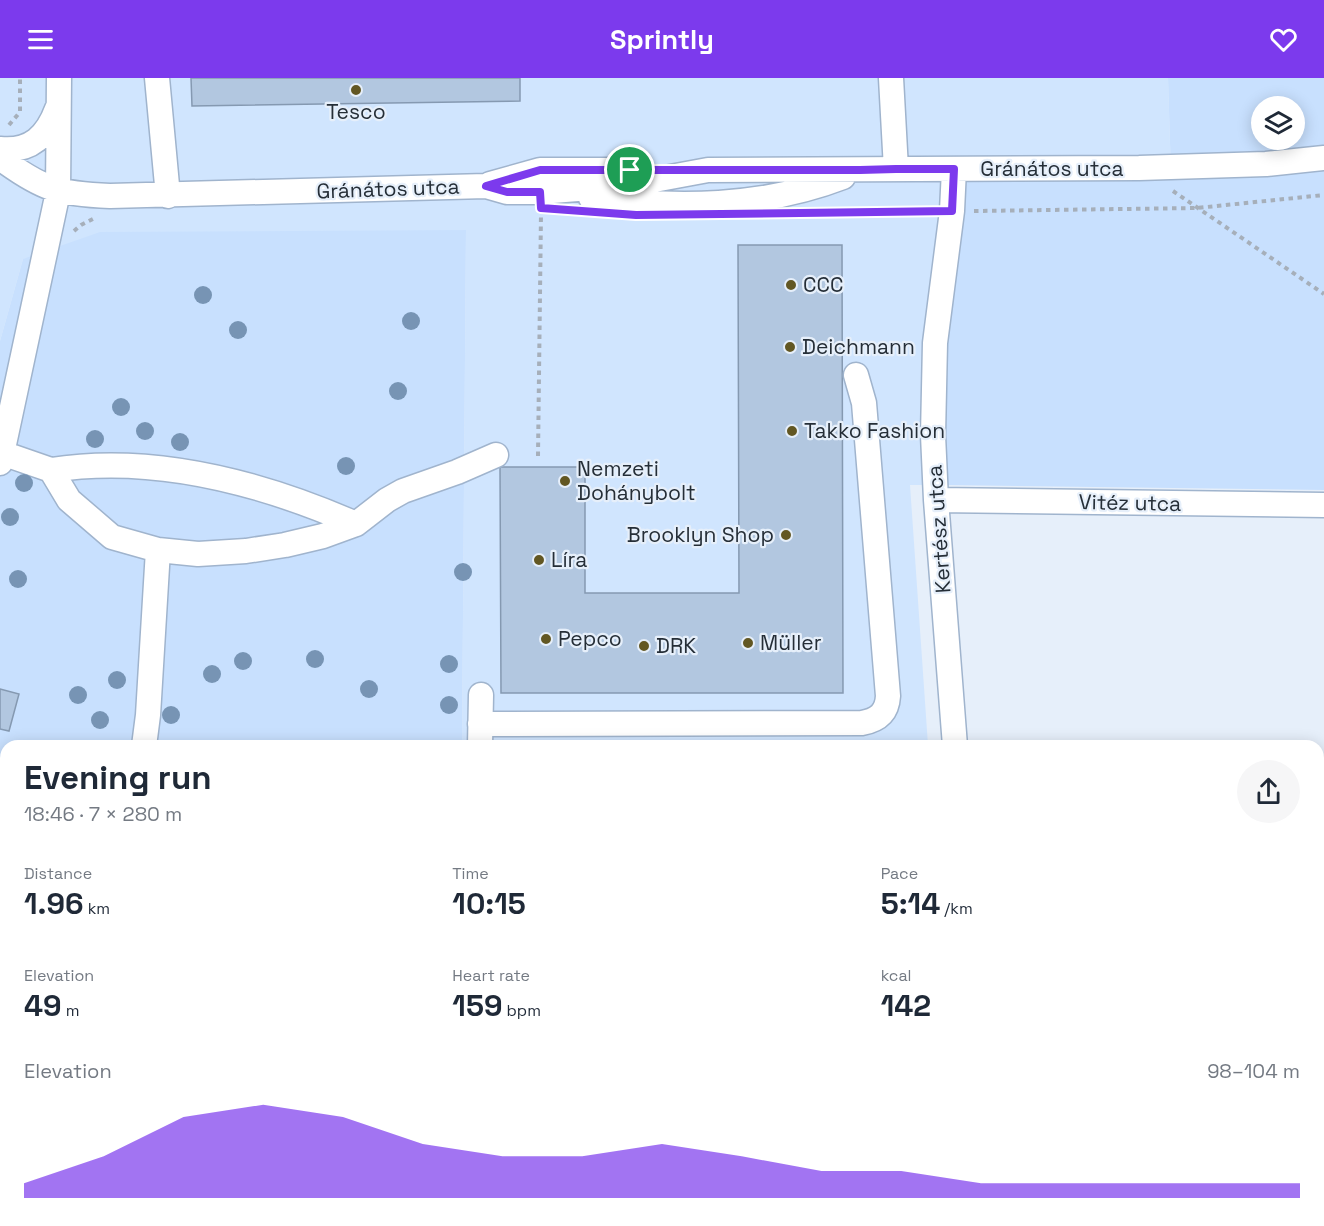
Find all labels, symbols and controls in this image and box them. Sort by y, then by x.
text: Sprintly [610,22,714,57]
icon: menu [24,23,57,56]
icon: heart [1267,23,1300,56]
marker: Tesco [349,83,363,97]
map controls [1251,96,1305,150]
button: layers [1251,96,1305,150]
place label: Tesco [326,98,386,125]
pin [604,144,655,195]
icon: arrive [613,153,646,186]
street label: Gránátos utca [980,155,1124,182]
street label: Gránátos utca [316,173,460,204]
place label: CCC [803,271,843,298]
marker: CCC [784,278,798,292]
place label: Deichmann [802,333,915,360]
marker: Deichmann [783,340,797,354]
place label: Takko Fashion [804,417,945,444]
marker: Takko Fashion [785,424,799,438]
place label: Nemzeti Dohánybolt [577,455,696,506]
street label: Kertész utca [921,464,956,594]
marker: Nemzeti Dohánybolt [558,474,572,488]
street label: Vitéz utca [1078,488,1182,517]
place label: Brooklyn Shop [627,521,774,548]
marker: Brooklyn Shop [779,528,793,542]
place label: Líra [551,546,587,573]
marker: Líra [532,553,546,567]
place label: Pepco [558,625,622,652]
place label: Müller [760,629,822,656]
marker: Pepco [539,632,553,646]
place label: DRK [656,632,696,659]
marker: Müller [741,636,755,650]
marker: DRK [637,639,651,653]
text: Evening run [24,757,212,799]
button: share [1237,760,1300,823]
text: 18:46 · 7 × 280 m [24,801,182,827]
text: Distance [24,863,92,884]
text: Time [452,863,489,884]
text: Pace [881,863,918,884]
text: 1.96 [24,884,84,923]
text: 10:15 [452,884,526,923]
text: 5:14 [881,884,940,923]
text: km [84,898,110,919]
text: /km [940,898,973,919]
text: Elevation [24,965,94,986]
text: Heart rate [452,965,530,986]
text: kcal [881,965,912,986]
text: 49 [24,986,62,1025]
text: 159 [452,986,502,1025]
text: 142 [881,986,931,1025]
text: m [62,1000,80,1021]
text: bpm [502,1000,541,1021]
text: Elevation [24,1058,112,1084]
text: 98–104 m [1207,1058,1300,1084]

